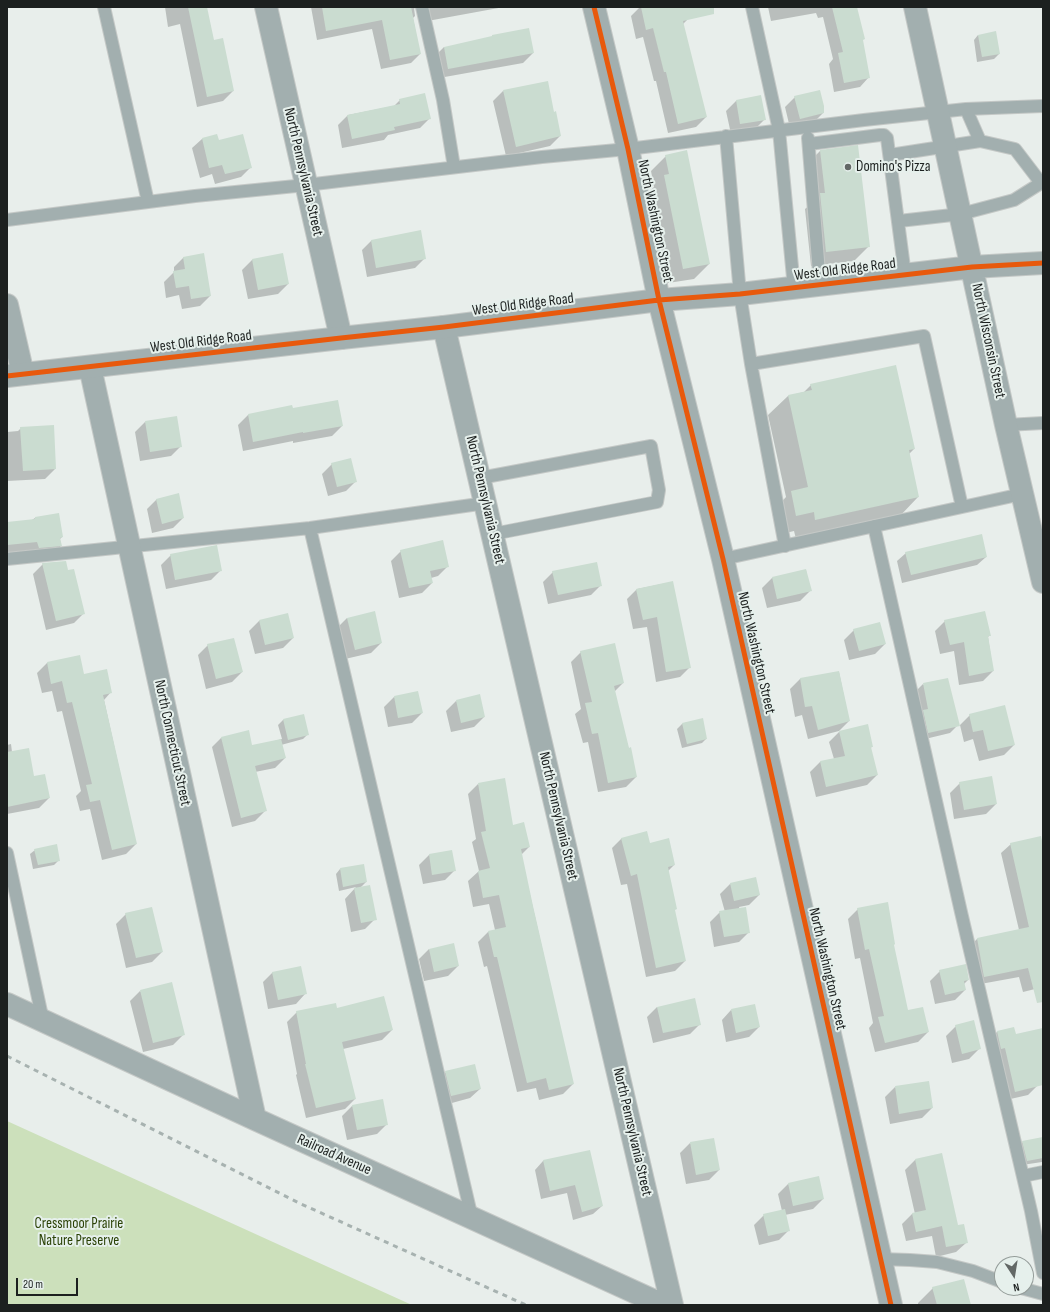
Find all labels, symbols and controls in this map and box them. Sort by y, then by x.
street label: North Pennsylvania Street [279,106,327,238]
street label: North Washington Street [633,158,677,284]
place label: Domino's Pizza [856,158,930,176]
marker: Domino's Pizza [843,162,853,172]
street label: West Old Ridge Road [793,255,897,285]
street label: North Wisconsin Street [967,282,1009,400]
street label: West Old Ridge Road [471,290,575,320]
street label: West Old Ridge Road [149,327,253,357]
street label: North Pennsylvania Street [461,434,509,566]
street label: North Washington Street [733,590,779,716]
street label: North Connecticut Street [150,678,194,808]
street label: North Pennsylvania Street [534,750,582,882]
street label: North Washington Street [804,906,850,1032]
street label: North Pennsylvania Street [608,1066,656,1198]
street label: Railroad Avenue [294,1131,374,1179]
park label: Cressmoor Prairie Nature Preserve [35,1215,123,1250]
north arrow [994,1256,1034,1296]
scale bar [18,1270,80,1296]
text: 20 m [23,1277,43,1292]
text: N [1012,1280,1021,1294]

